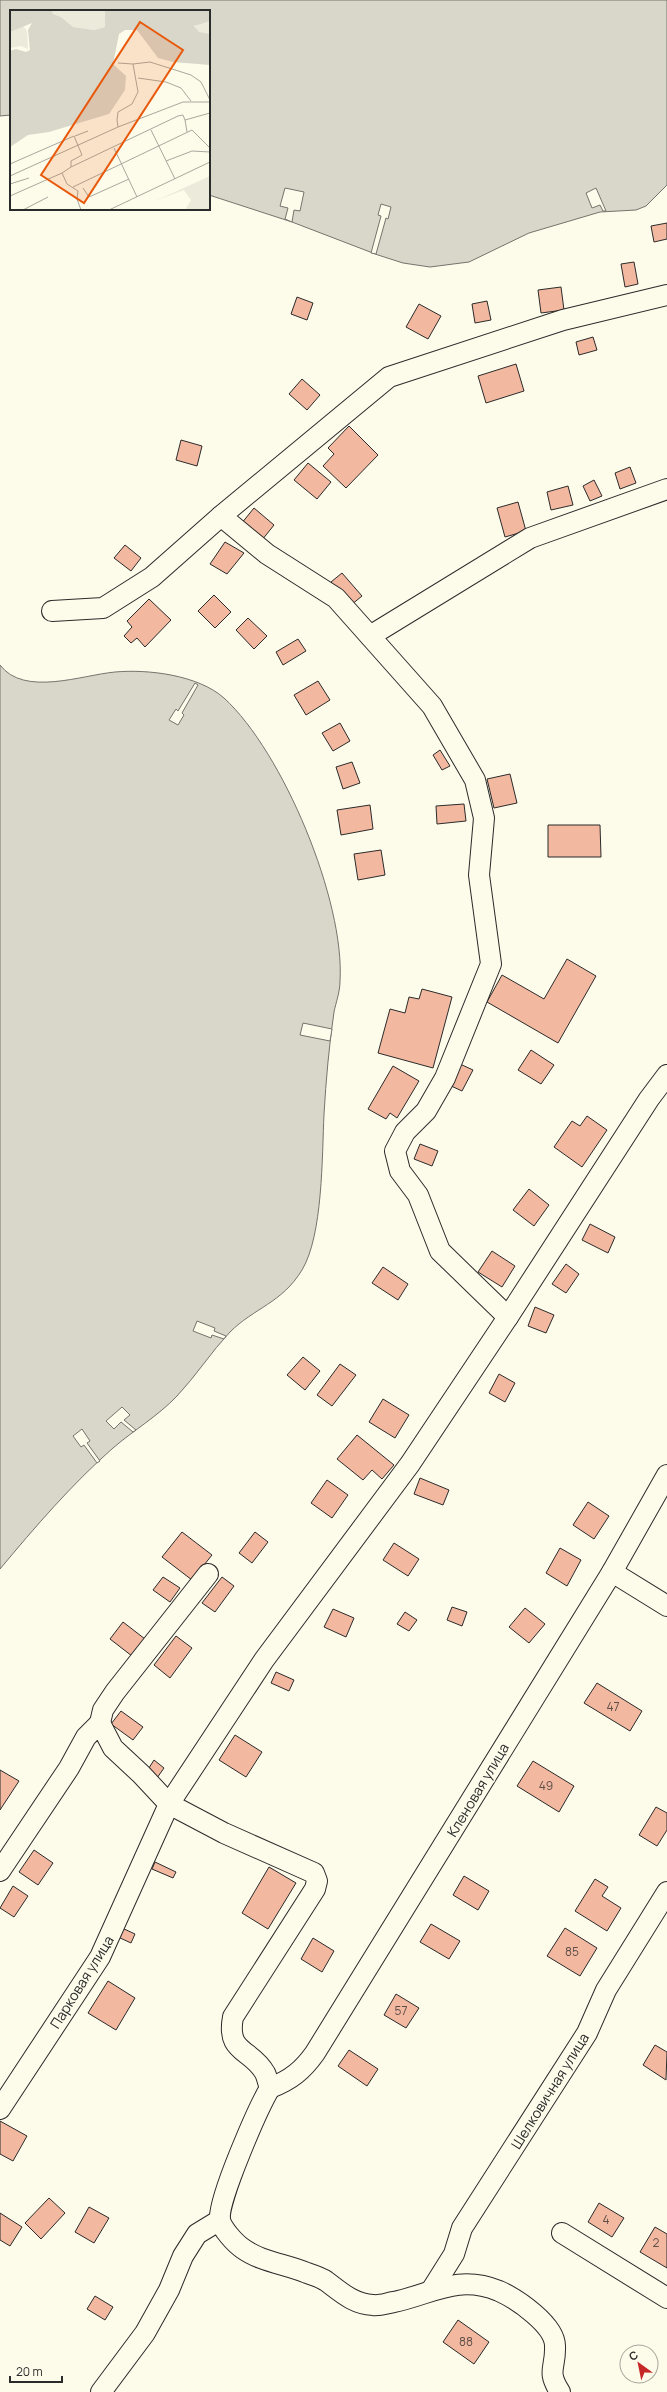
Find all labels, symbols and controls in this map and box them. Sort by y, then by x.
inset map [10,10,210,210]
house number: 47 [606,1698,620,1715]
street label: Кленовая улица [442,1739,513,1840]
house number: 49 [539,1777,553,1794]
street label: Парковая улица [45,1932,118,2032]
house number: 85 [565,1943,579,1960]
house number: 57 [395,2002,407,2019]
street label: Шелковичная улица [506,2029,593,2152]
house number: 4 [602,2211,610,2228]
house number: 2 [653,2234,660,2251]
house number: 88 [459,2333,473,2350]
north arrow [619,2344,659,2384]
text: С [626,2347,641,2364]
scale bar [10,2358,62,2384]
text: 20 m [16,2363,43,2380]

